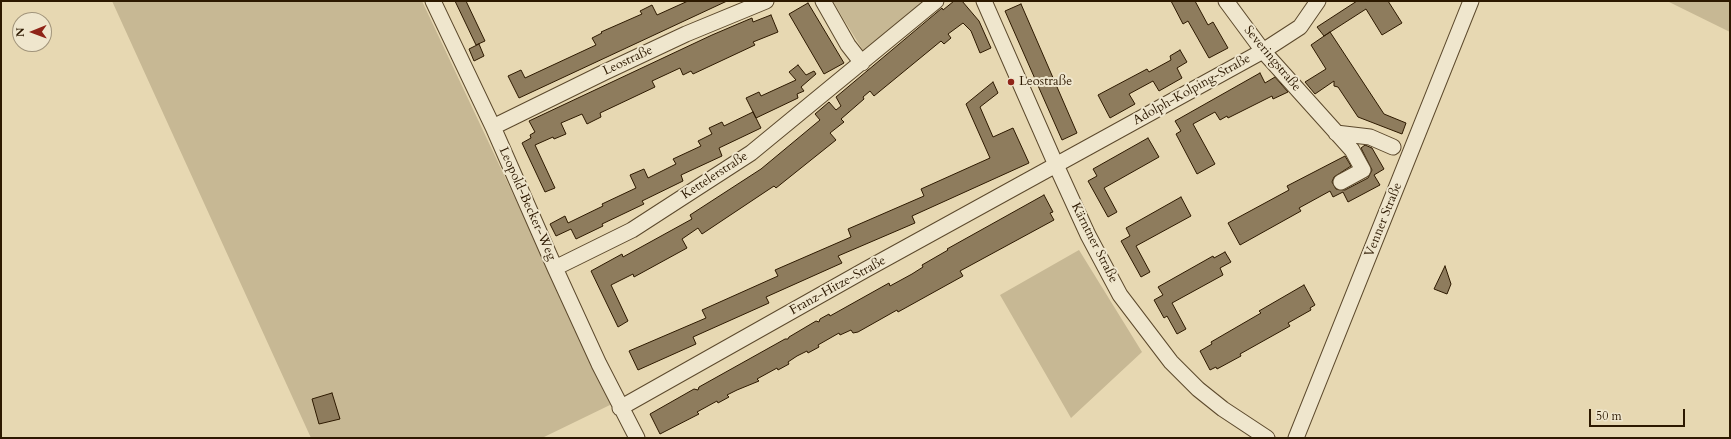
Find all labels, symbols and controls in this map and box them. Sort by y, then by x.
north arrow [12,12,52,52]
street label: Severingstraße [1240,23,1304,95]
text: N [13,27,28,37]
street label: Leostraße [601,43,655,79]
street label: Adolph-Kolping-Straße [1130,51,1254,129]
place label: Leostraße [1019,74,1072,90]
marker: Leostraße [1006,77,1016,87]
street label: Leopold-Becker-Weg [495,145,559,263]
street label: Kettelerstraße [679,149,751,203]
street label: Venner Straße [1362,180,1406,260]
street label: Kärntner Straße [1067,200,1121,286]
street label: Franz-Hitze-Straße [787,253,889,319]
scale bar [1591,401,1687,427]
text: 50 m [1596,408,1622,424]

